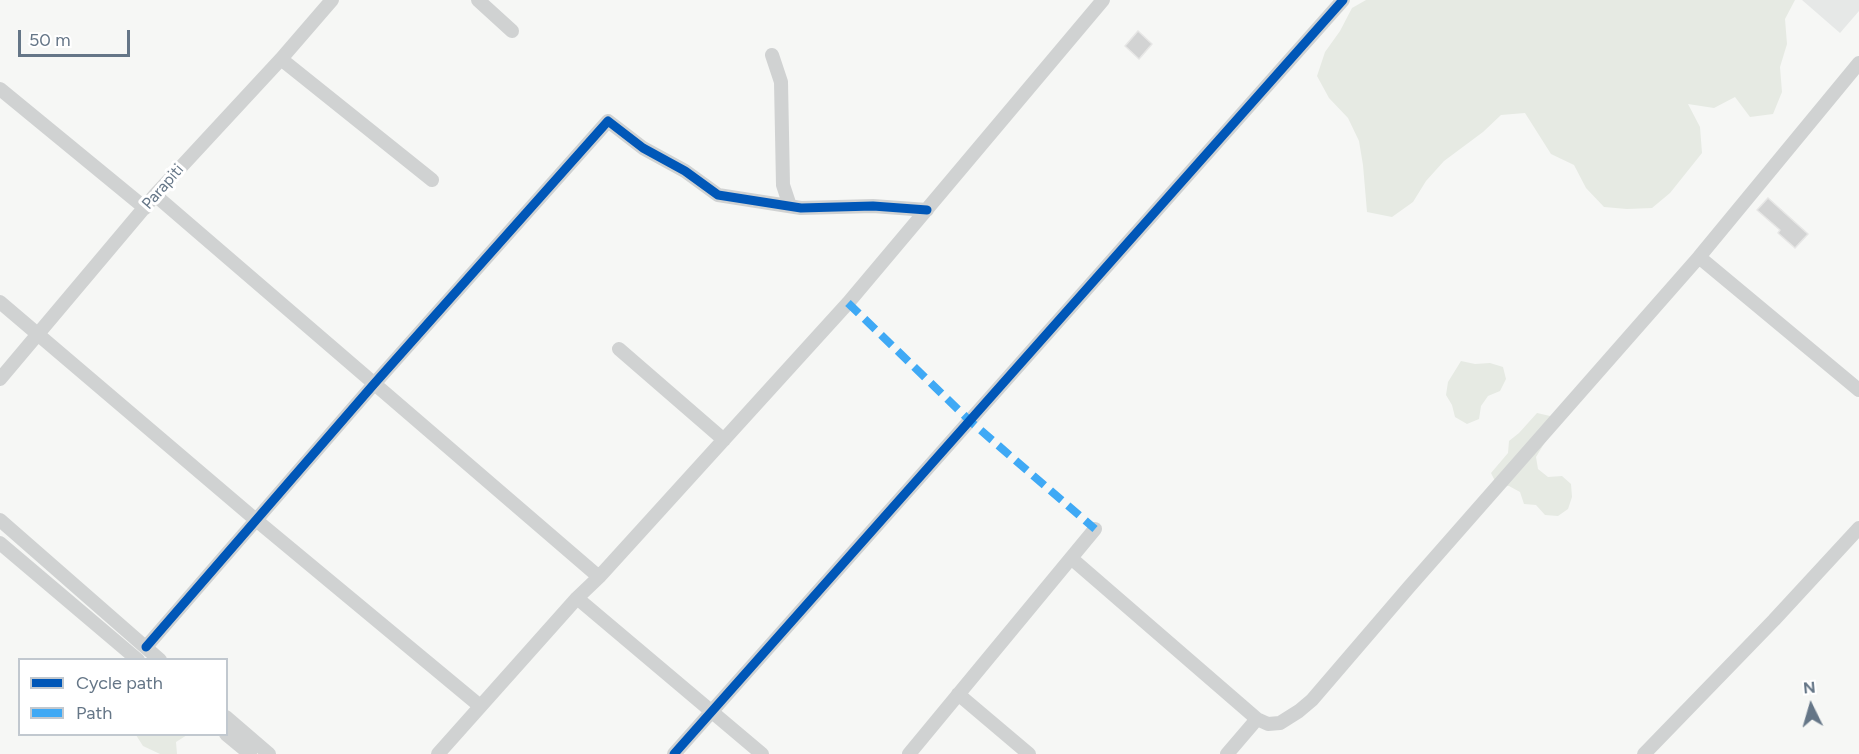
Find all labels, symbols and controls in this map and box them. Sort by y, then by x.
scale bar [21,18,134,56]
text: 50 m [29,29,71,51]
street label: Parapiti [138,160,188,214]
legend [18,658,228,736]
text: Cycle path [76,672,163,694]
north arrow [1781,676,1841,736]
text: N [1802,678,1816,698]
text: Path [76,702,112,724]

